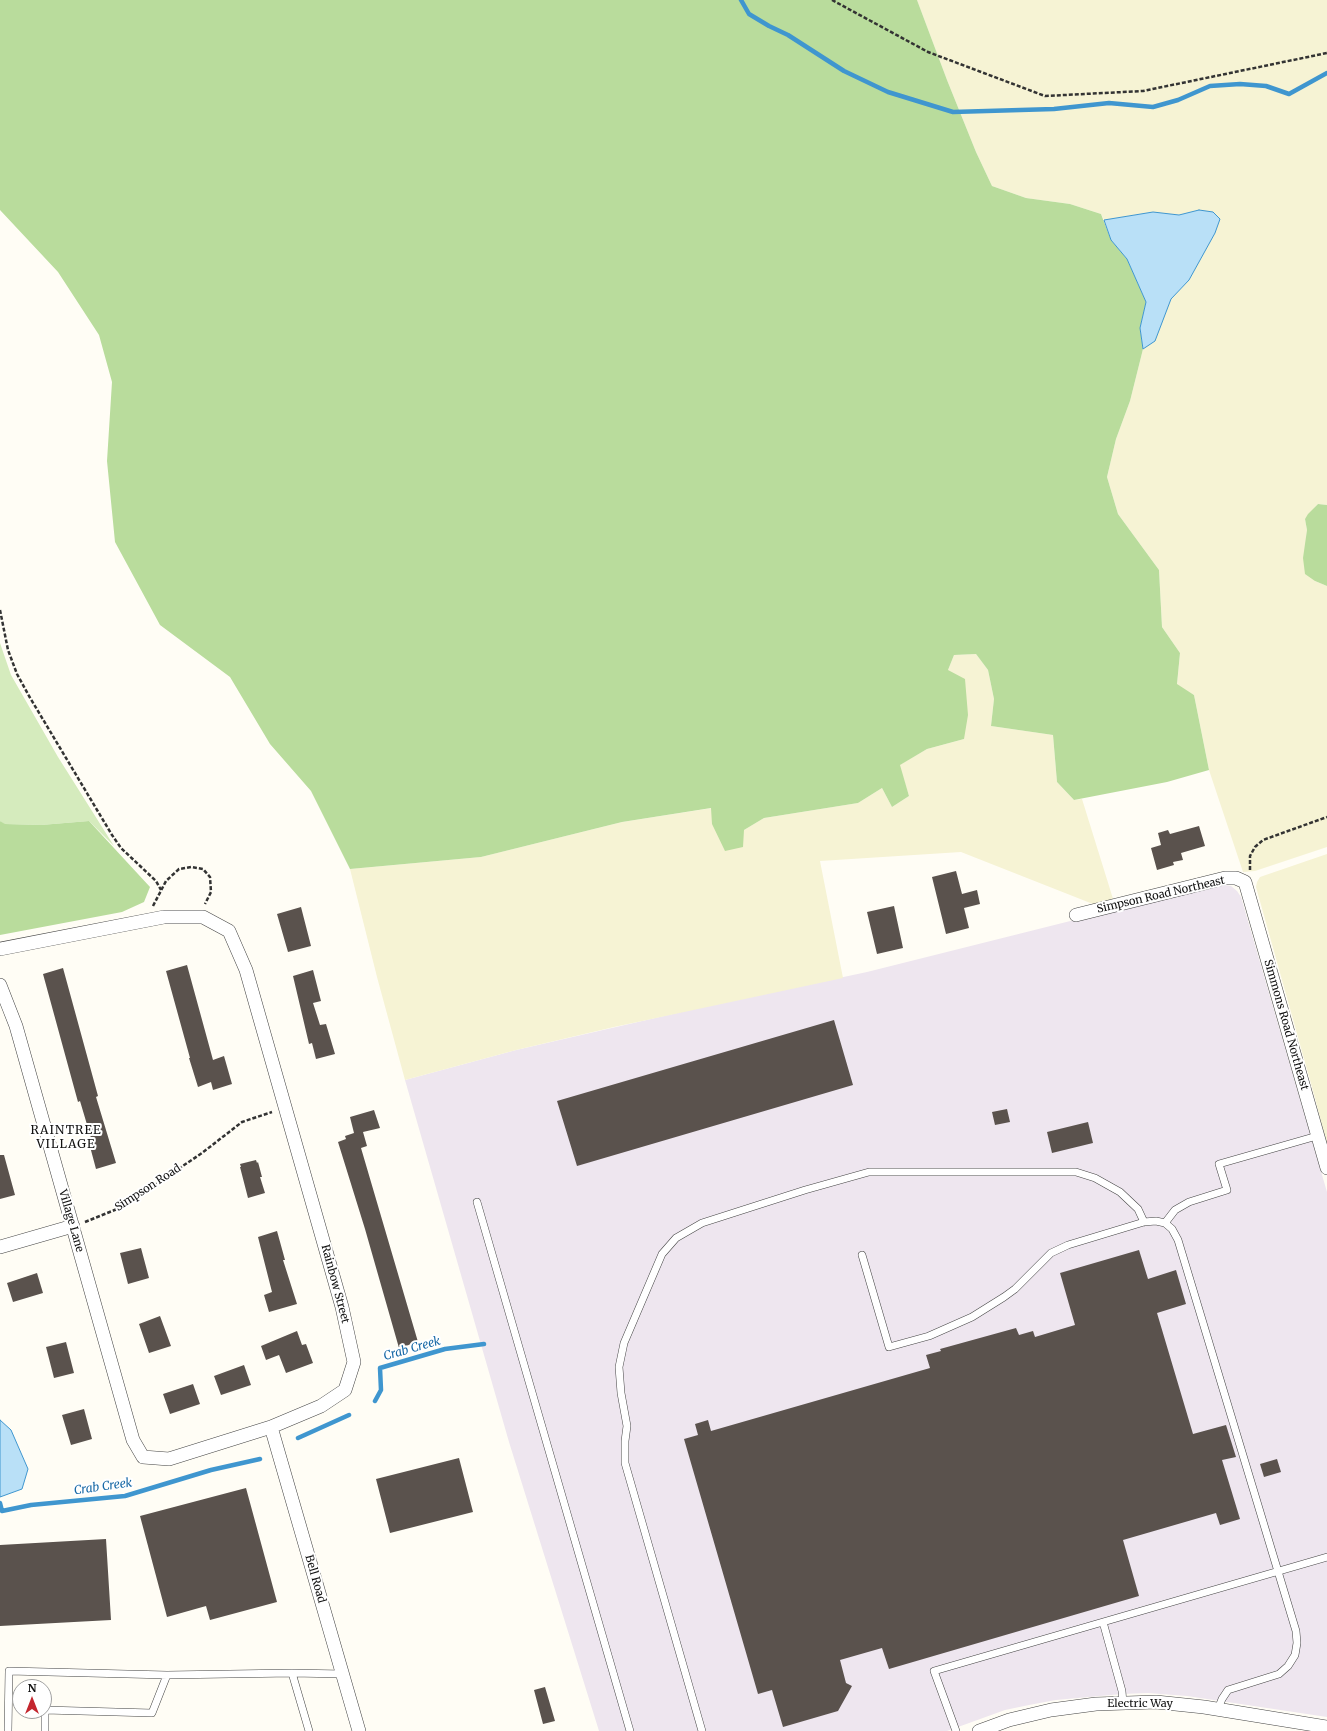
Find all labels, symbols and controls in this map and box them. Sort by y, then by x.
street label: Simpson Road Northeast [1096,874,1226,916]
street label: Simmons Road Northeast [1261,958,1311,1092]
district label: RAINTREE VILLAGE [30,1124,102,1152]
street label: Simpson Road [113,1162,183,1214]
street label: Village Lane [56,1188,86,1254]
street label: Rainbow Street [318,1243,352,1325]
water label: Crab Creek [382,1334,442,1364]
water label: Crab Creek [73,1476,133,1498]
street label: Bell Road [302,1553,328,1605]
north arrow [12,1679,52,1719]
text: N [28,1681,36,1695]
street label: Electric Way [1107,1697,1173,1711]

